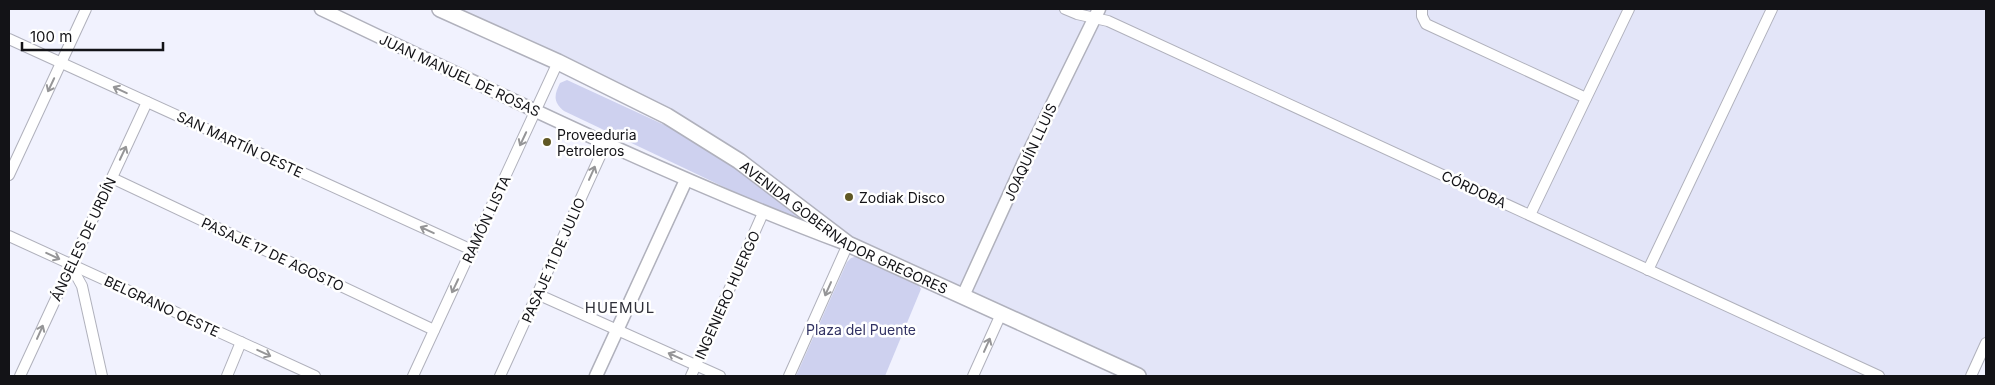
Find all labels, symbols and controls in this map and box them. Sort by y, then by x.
scale bar [22,20,164,52]
text: 100 m [30,27,72,46]
street label: JUAN MANUEL DE ROSAS [377,30,543,120]
one-way arrow [45,77,55,92]
one-way arrow [113,84,128,94]
street label: JOAQUÍN LLUIS [1000,100,1060,204]
street label: SAN MARTÍN OESTE [174,107,306,181]
place label: Proveeduria Petroleros [557,126,637,159]
one-way arrow [518,131,528,146]
marker: Proveeduria Petroleros [541,136,553,148]
one-way arrow [119,146,129,161]
street label: AVENIDA GOBERNADOR GREGORES [737,157,951,297]
one-way arrow [588,166,598,181]
street label: CÓRDOBA [1439,167,1509,212]
street label: RAMÓN LISTA [458,172,514,265]
street label: ÁNGELES DE URDÍN [47,174,119,304]
place label: Zodiak Disco [859,189,945,206]
marker: Zodiak Disco [843,191,855,203]
street label: PASAJE 11 DE JULIO [518,195,588,325]
street label: PASAJE 17 DE AGOSTO [199,214,347,294]
one-way arrow [420,225,435,234]
street label: INGENIERO HUERGO [691,228,763,362]
one-way arrow [45,252,60,262]
street label: BELGRANO OESTE [102,272,222,340]
one-way arrow [450,278,459,293]
one-way arrow [822,281,832,296]
district label: HUEMUL [585,298,655,317]
park label: Plaza del Puente [806,321,916,338]
one-way arrow [35,325,45,340]
one-way arrow [983,338,993,353]
one-way arrow [257,348,272,358]
one-way arrow [668,351,683,361]

